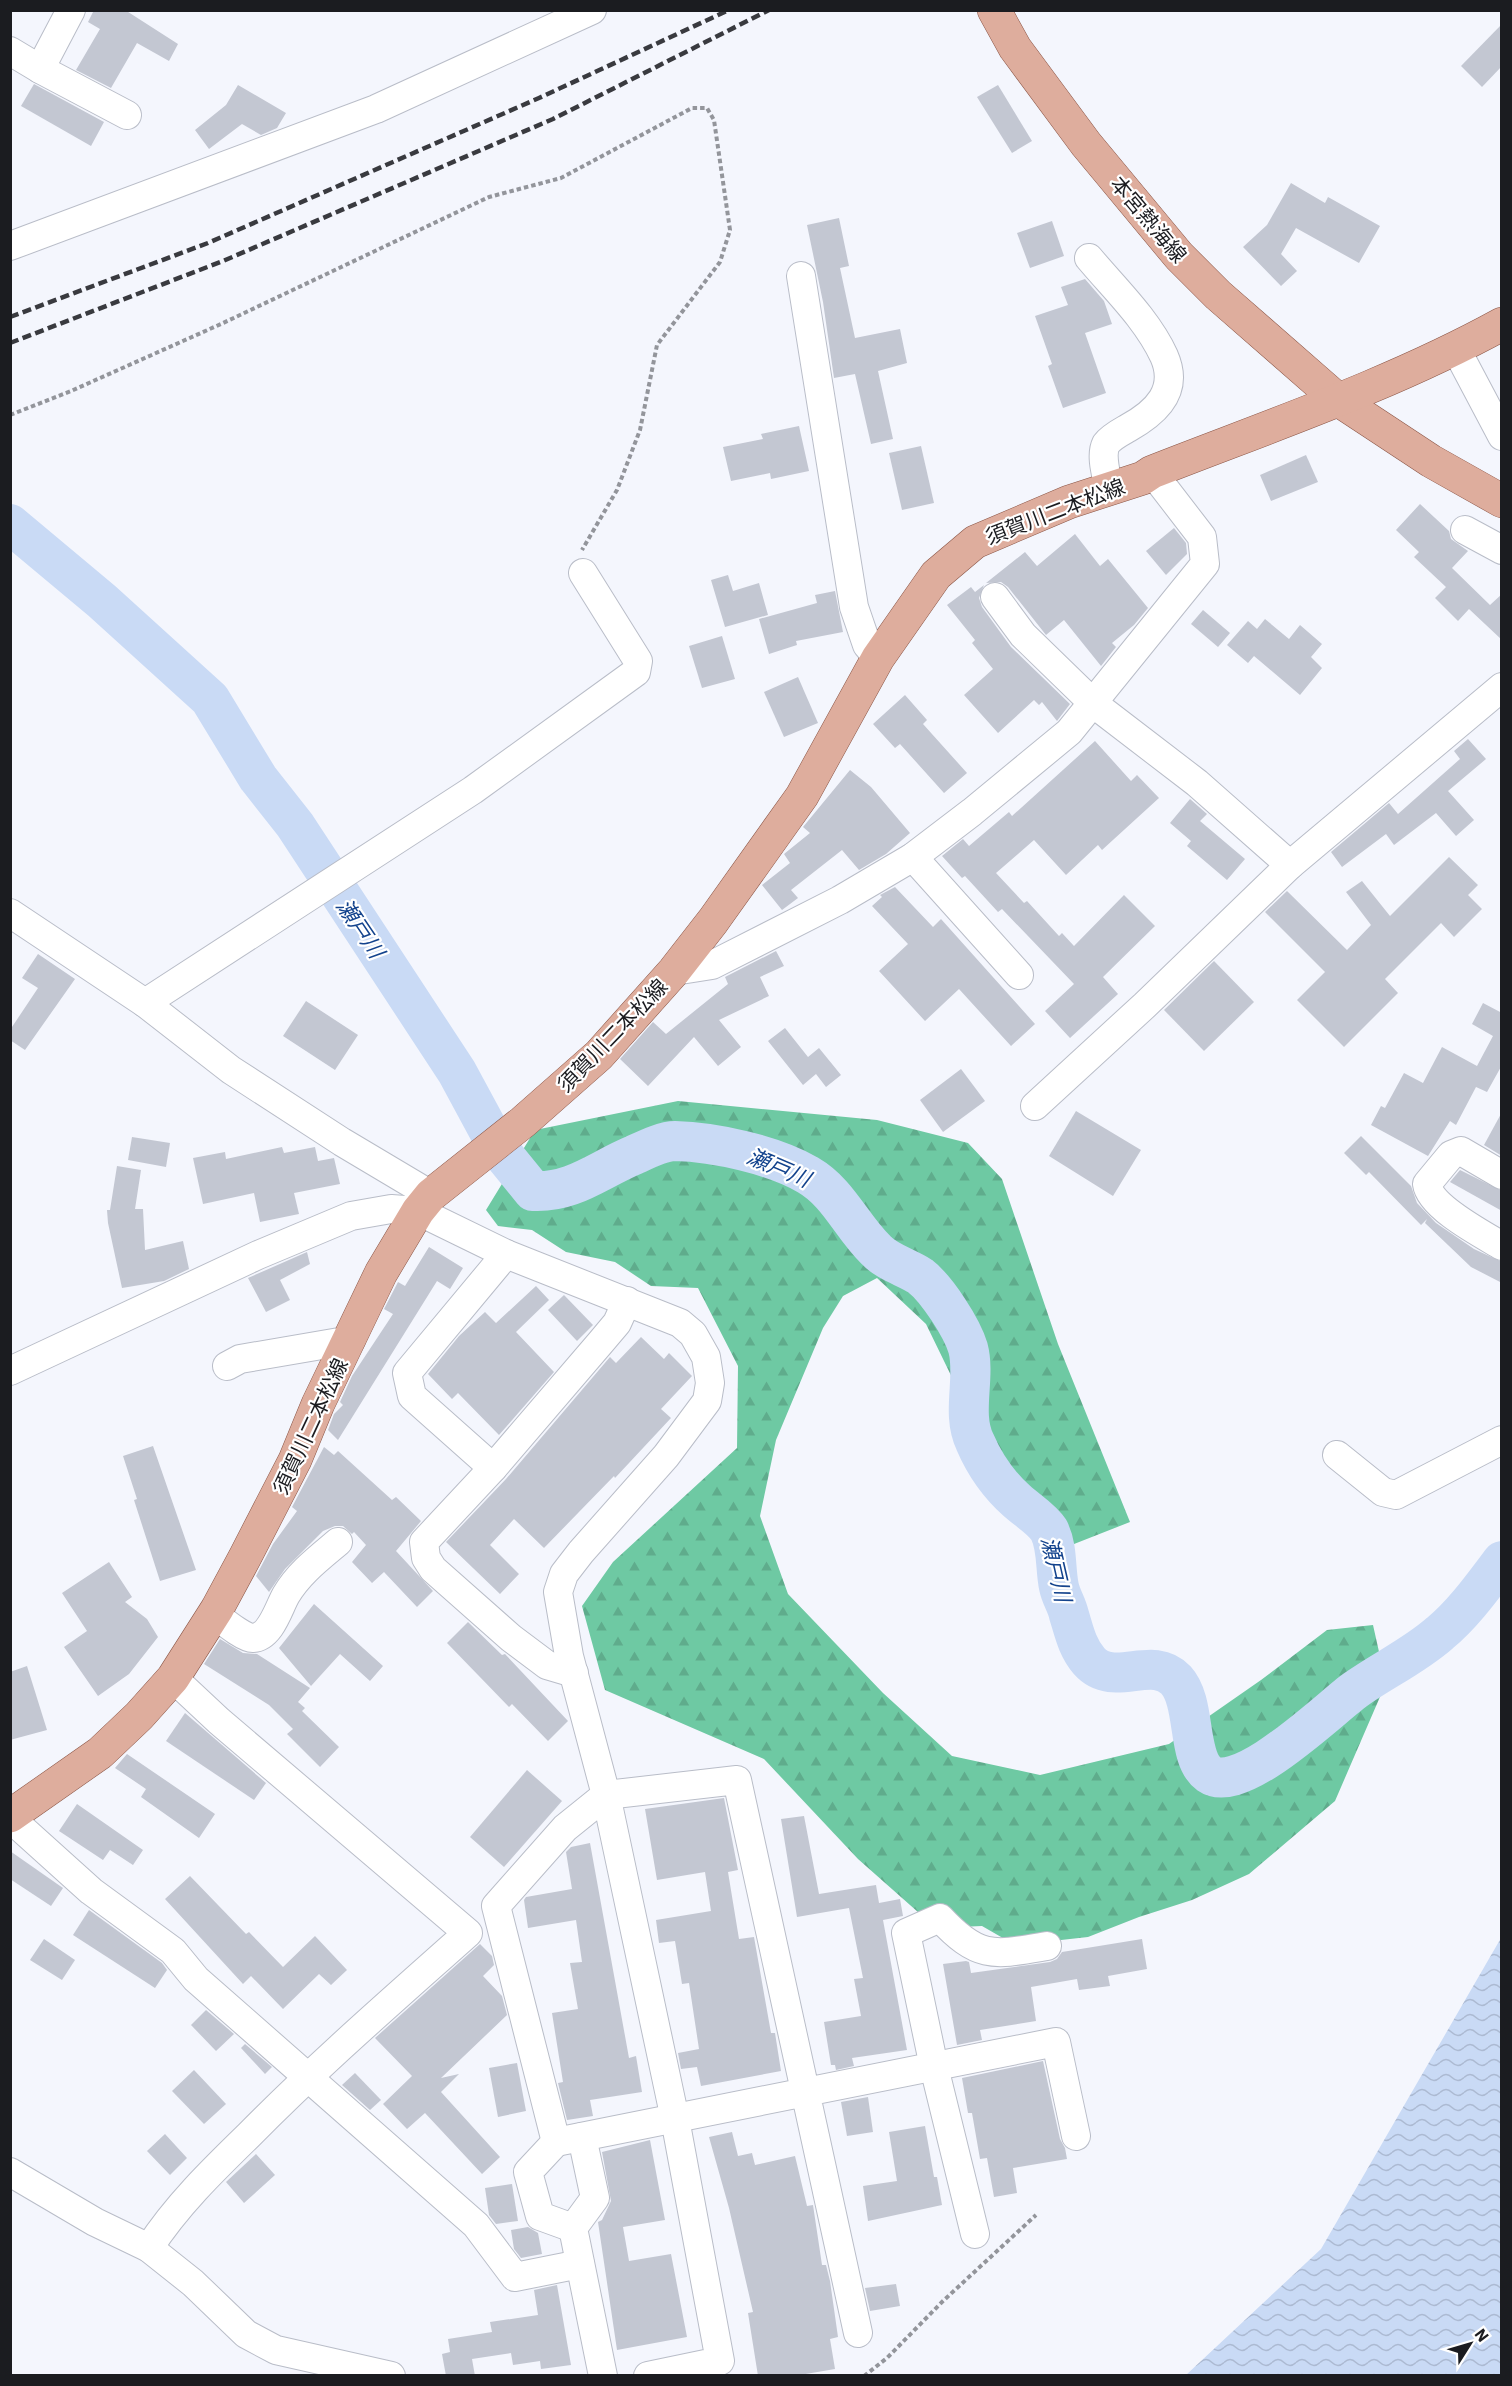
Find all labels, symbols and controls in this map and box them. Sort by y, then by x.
street label: 本宮熱海線 [1105,170,1193,268]
street label: 須賀川二本松線 [981,472,1129,550]
water label: 瀬戸川 [331,893,393,965]
street label: 須賀川二本松線 [551,972,673,1098]
water label: 瀬戸川 [743,1141,817,1194]
street label: 須賀川二本松線 [266,1353,354,1499]
water label: 瀬戸川 [1035,1534,1079,1606]
north arrow [1440,2314,1500,2374]
text: N [1471,2324,1493,2346]

